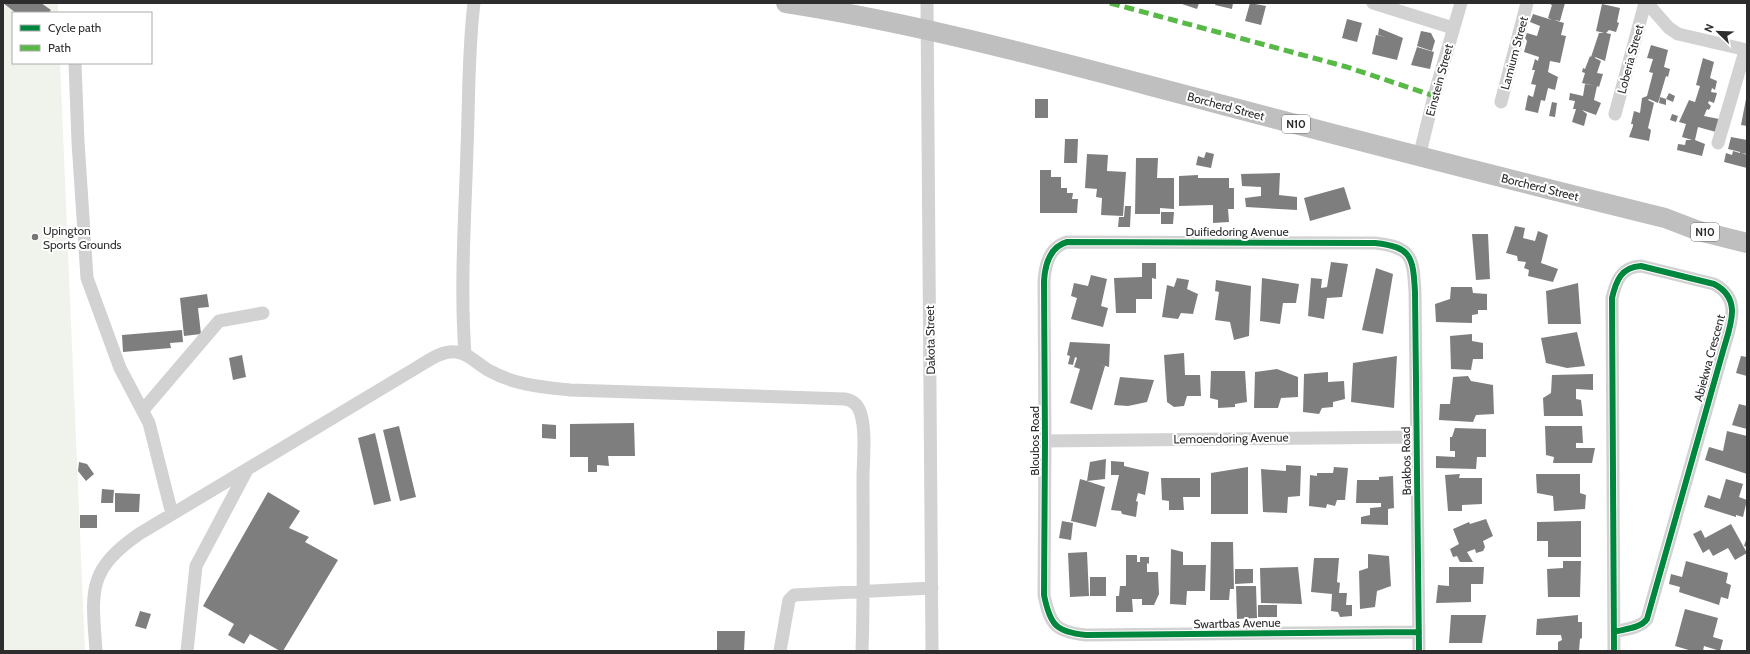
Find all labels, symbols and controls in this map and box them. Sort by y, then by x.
legend [12,12,152,64]
north arrow [1698,12,1738,52]
street label: Lamium Street [1497,15,1531,91]
text: Cycle path [48,20,101,35]
text: N [1701,22,1717,34]
street label: Loberia Street [1614,23,1646,95]
text: Path [48,40,71,55]
street label: Einstein Street [1422,42,1456,118]
street label: Borcherd Street [1186,88,1266,124]
road number: N10 [1282,115,1310,133]
street label: Borcherd Street [1500,170,1580,204]
place label: Upington Sports Grounds [43,223,122,252]
road number: N10 [1691,223,1719,241]
street label: Duifiedoring Avenue [1185,224,1289,239]
marker: Upington Sports Grounds [30,232,40,242]
street label: Dakota Street [922,305,938,375]
street label: Abiekwa Crescent [1690,313,1728,403]
street label: Bloubos Road [1027,406,1042,476]
street label: Brakbos Road [1398,426,1414,496]
street label: Lemoendoring Avenue [1173,429,1289,447]
street label: Swartbas Avenue [1193,615,1281,631]

